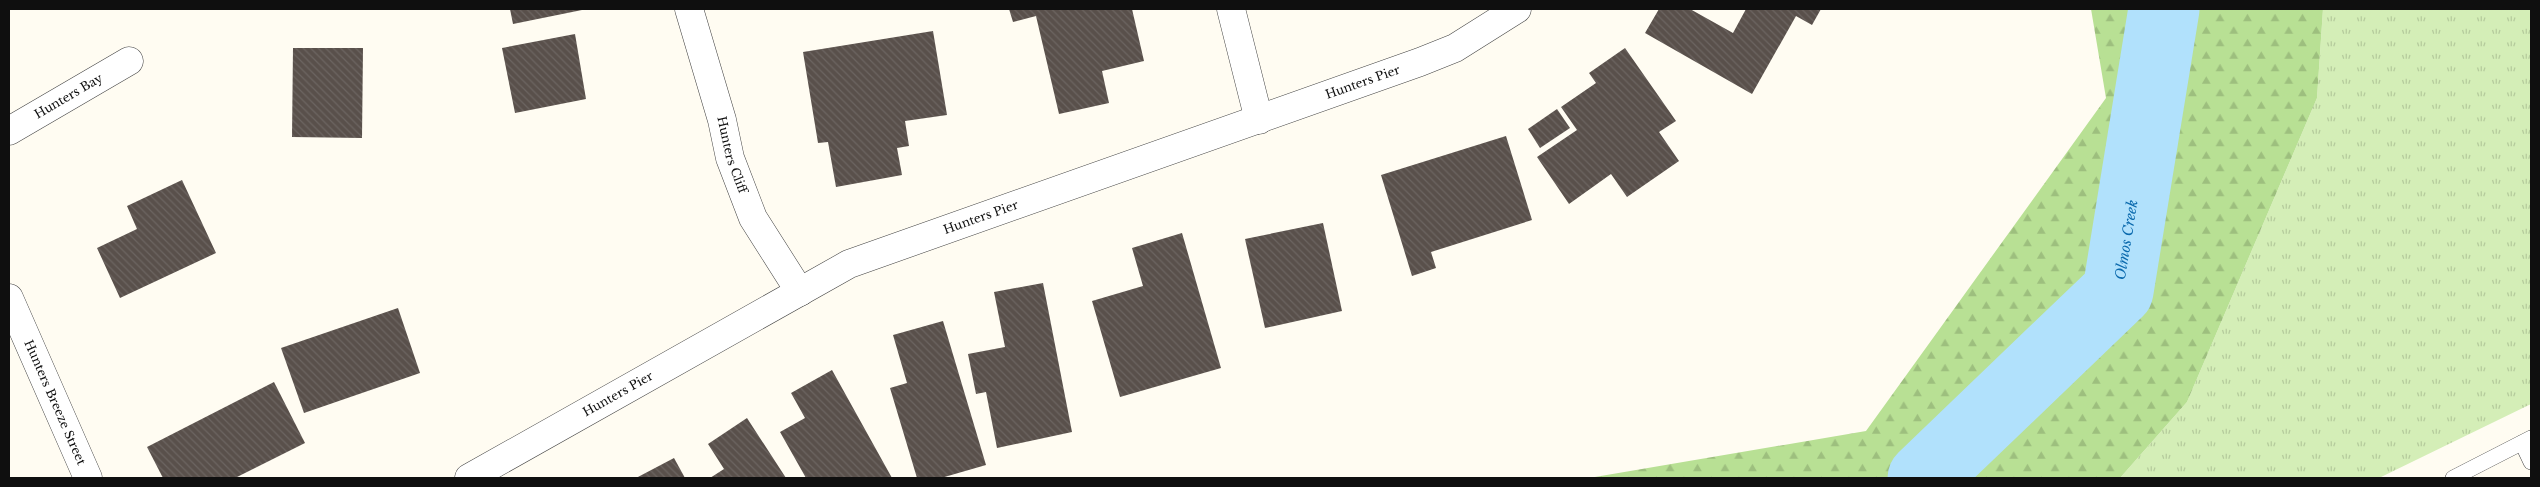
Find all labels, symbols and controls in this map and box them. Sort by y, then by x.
street label: Hunters Pier [1323,62,1402,102]
street label: Hunters Bay [31,70,105,122]
street label: Hunters Cliff [714,115,751,196]
street label: Hunters Pier [941,197,1020,237]
water label: Olmos Creek [2111,198,2142,281]
street label: Hunters Breeze Street [21,337,89,467]
street label: Hunters Pier [580,368,656,419]

